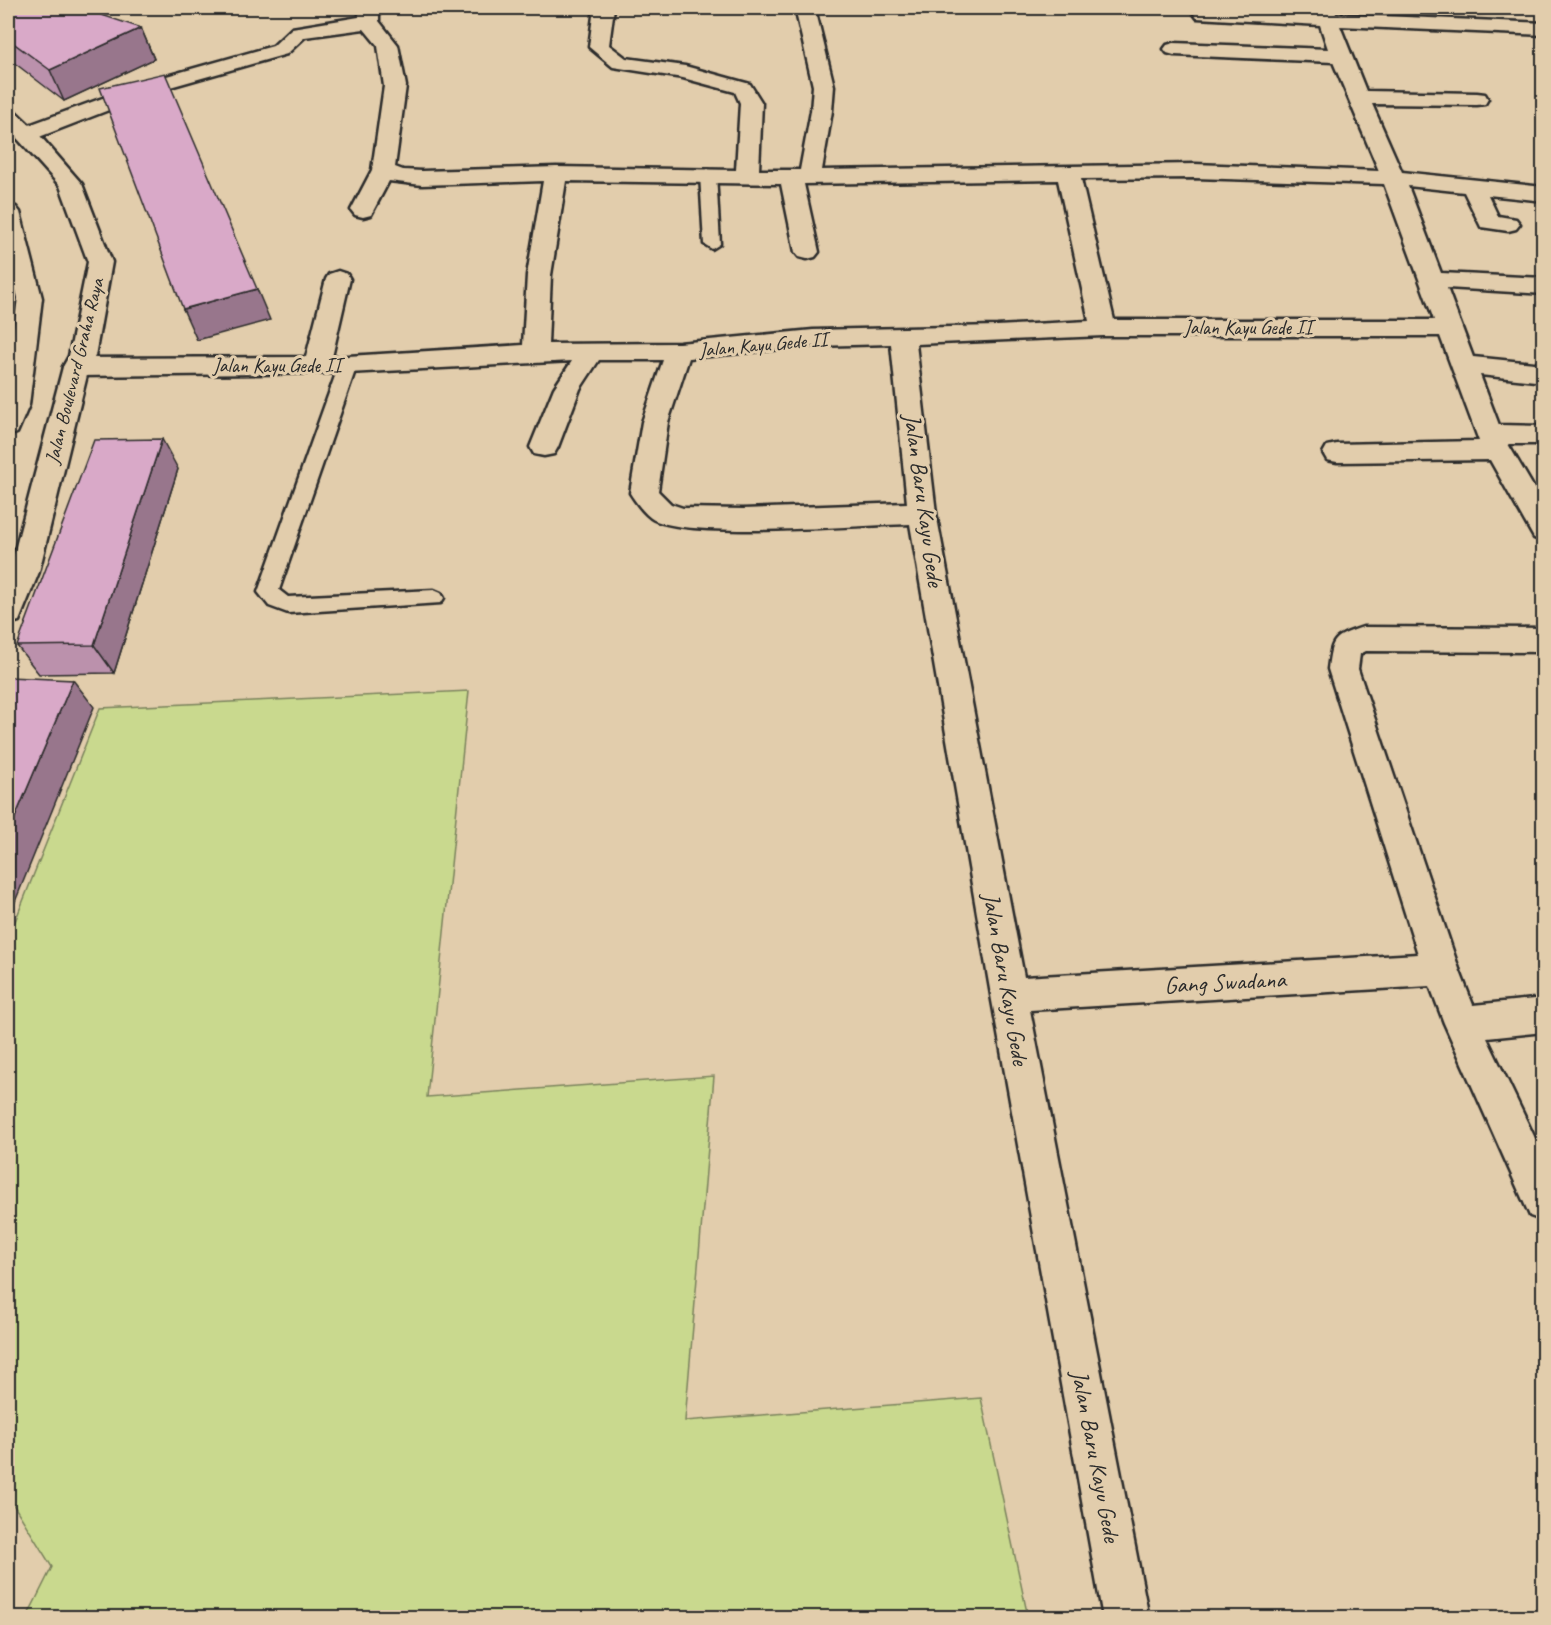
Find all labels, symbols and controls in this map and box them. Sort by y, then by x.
street label: Jalan Boulevard Graha Raya [39,274,110,468]
street label: Jalan Kayu Gede II [1183,315,1316,340]
street label: Jalan Kayu Gede II [697,326,832,363]
street label: Jalan Kayu Gede II [212,353,345,378]
street label: Jalan Baru Kayu Gede [897,411,951,591]
street label: Jalan Baru Kayu Gede [976,890,1036,1070]
street label: Gang Swadana [1164,964,1288,1000]
street label: Jalan Baru Kayu Gede [1064,1367,1128,1547]

